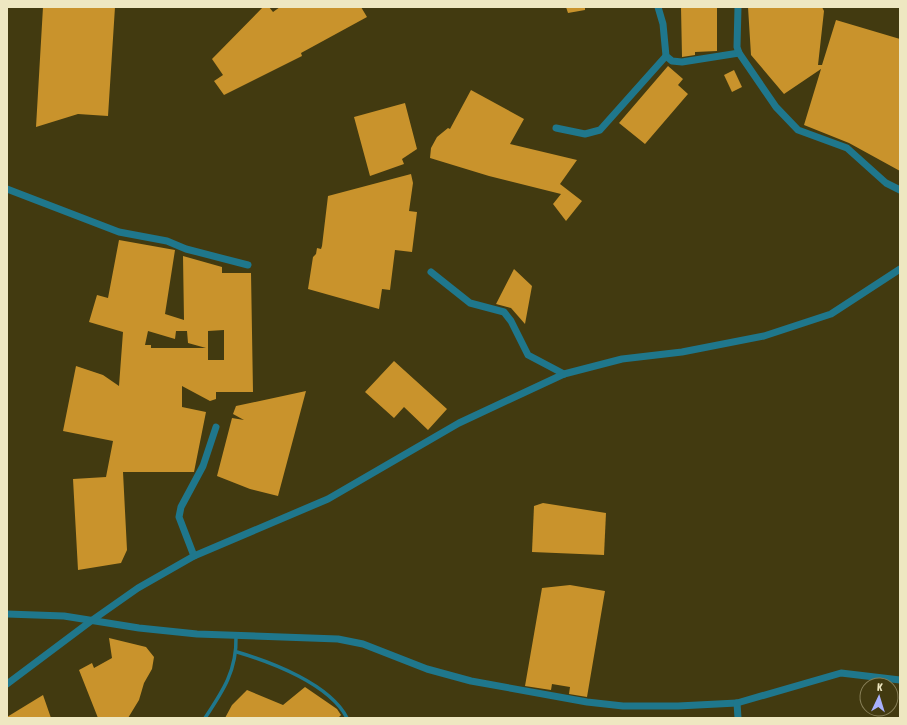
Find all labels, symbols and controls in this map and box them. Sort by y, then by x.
north arrow [859,677,899,717]
text: K [877,681,883,693]

